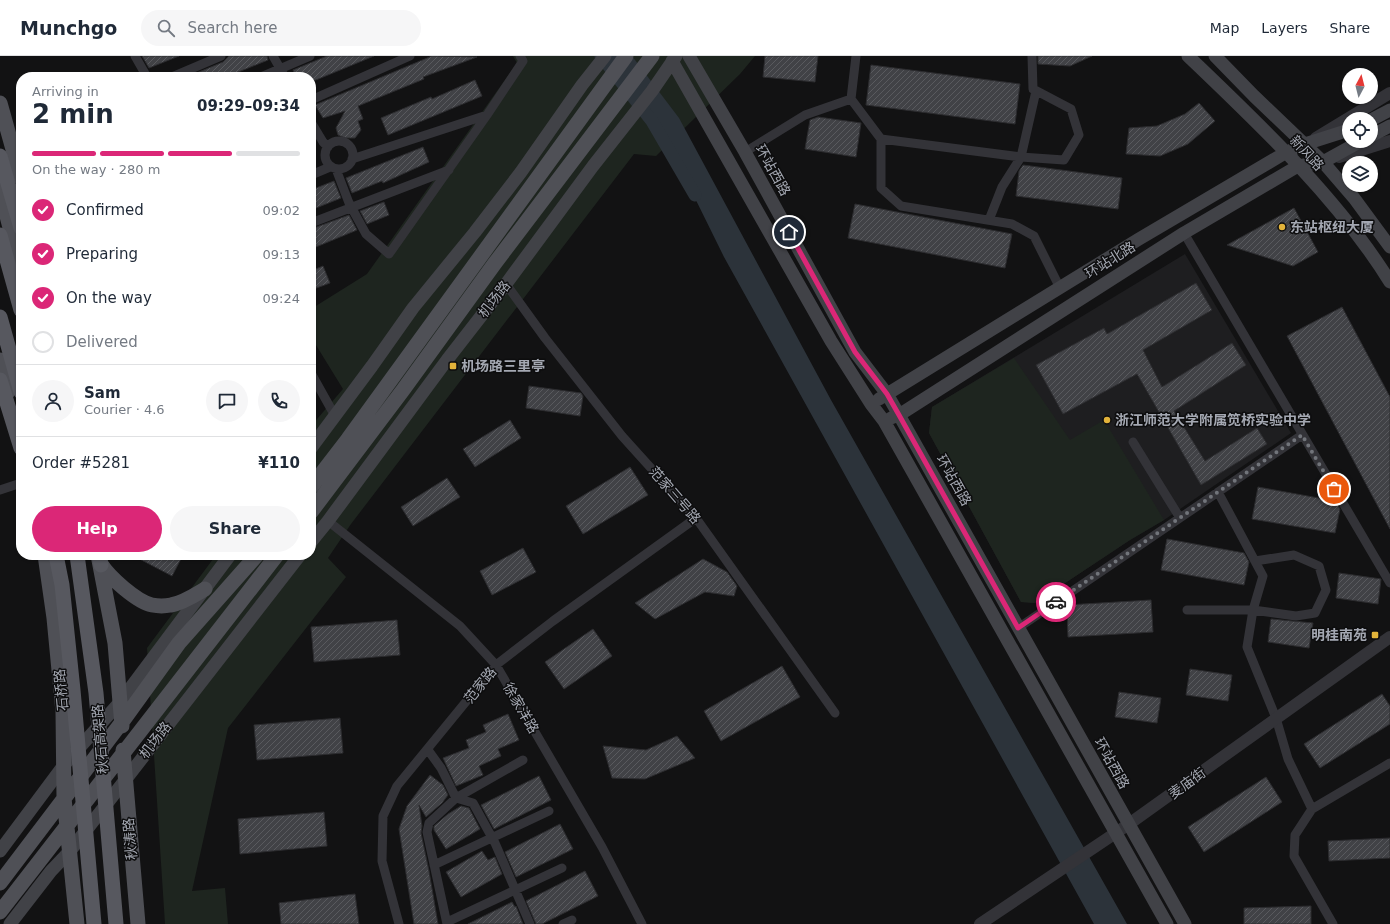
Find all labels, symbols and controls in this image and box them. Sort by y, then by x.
search box [141,10,421,46]
text: Munchgo [20,17,117,39]
icon: search [155,17,177,39]
text: Search here [187,19,278,37]
text: Map [1210,20,1239,36]
text: Layers [1261,20,1308,36]
text: Share [1330,20,1370,36]
north arrow [1342,68,1378,104]
map controls [1342,68,1378,192]
text: Arriving in [32,84,99,99]
text: 09:29–09:34 [197,97,300,115]
text: 2 min [32,99,114,129]
button: locate [1342,112,1378,148]
street label: 新风路 [1287,132,1327,174]
street label: 环站西路 [752,142,794,198]
button: layers [1342,156,1378,192]
text: On the way · 280 m [32,162,160,177]
icon: check [32,199,54,221]
text: Confirmed [66,201,144,219]
text: 09:02 [263,203,300,218]
pin [772,215,806,249]
place label: 东站枢纽大厦 [1290,219,1374,235]
icon: home [778,221,800,243]
marker: 东站枢纽大厦 [1277,222,1287,232]
street label: 环站北路 [1082,238,1138,282]
icon: check [32,243,54,265]
text: Preparing [66,245,138,263]
text: 09:13 [263,247,300,262]
street label: 机场路 [475,278,513,320]
icon: check [32,287,54,309]
text: On the way [66,289,152,307]
text: 09:24 [263,291,300,306]
text: Delivered [66,333,138,351]
place label: 机场路三里亭 [461,358,545,374]
marker: 机场路三里亭 [448,361,458,371]
button: person [32,380,74,422]
button: chat [206,380,248,422]
button: phone [258,380,300,422]
text: Sam [84,384,121,402]
text: Courier · 4.6 [84,402,165,417]
place label: 浙江师范大学附属笕桥实验中学 [1115,412,1311,428]
marker: 浙江师范大学附属笕桥实验中学 [1102,415,1112,425]
street label: 环站西路 [933,452,975,508]
text: Order #5281 [32,454,130,472]
text: ¥110 [258,454,300,472]
street label: 范家三号路 [646,463,704,527]
pin [1317,472,1351,506]
icon: bag [1323,478,1345,500]
button: Help [32,506,162,552]
button: Share [170,506,300,552]
courier [1036,582,1076,622]
icon: car [1045,591,1067,613]
place label: 明桂南苑 [1311,627,1367,643]
marker: 明桂南苑 [1370,630,1380,640]
street label: 范家路 [461,664,499,706]
street label: 石桥路 [51,668,71,712]
street label: 徐家洋路 [500,680,542,736]
street label: 秋石高架路 [89,703,111,775]
street label: 机场路 [136,719,174,761]
street label: 环站西路 [1091,735,1133,791]
street label: 麦庙街 [1165,764,1209,802]
street label: 秋涛路 [120,817,140,861]

